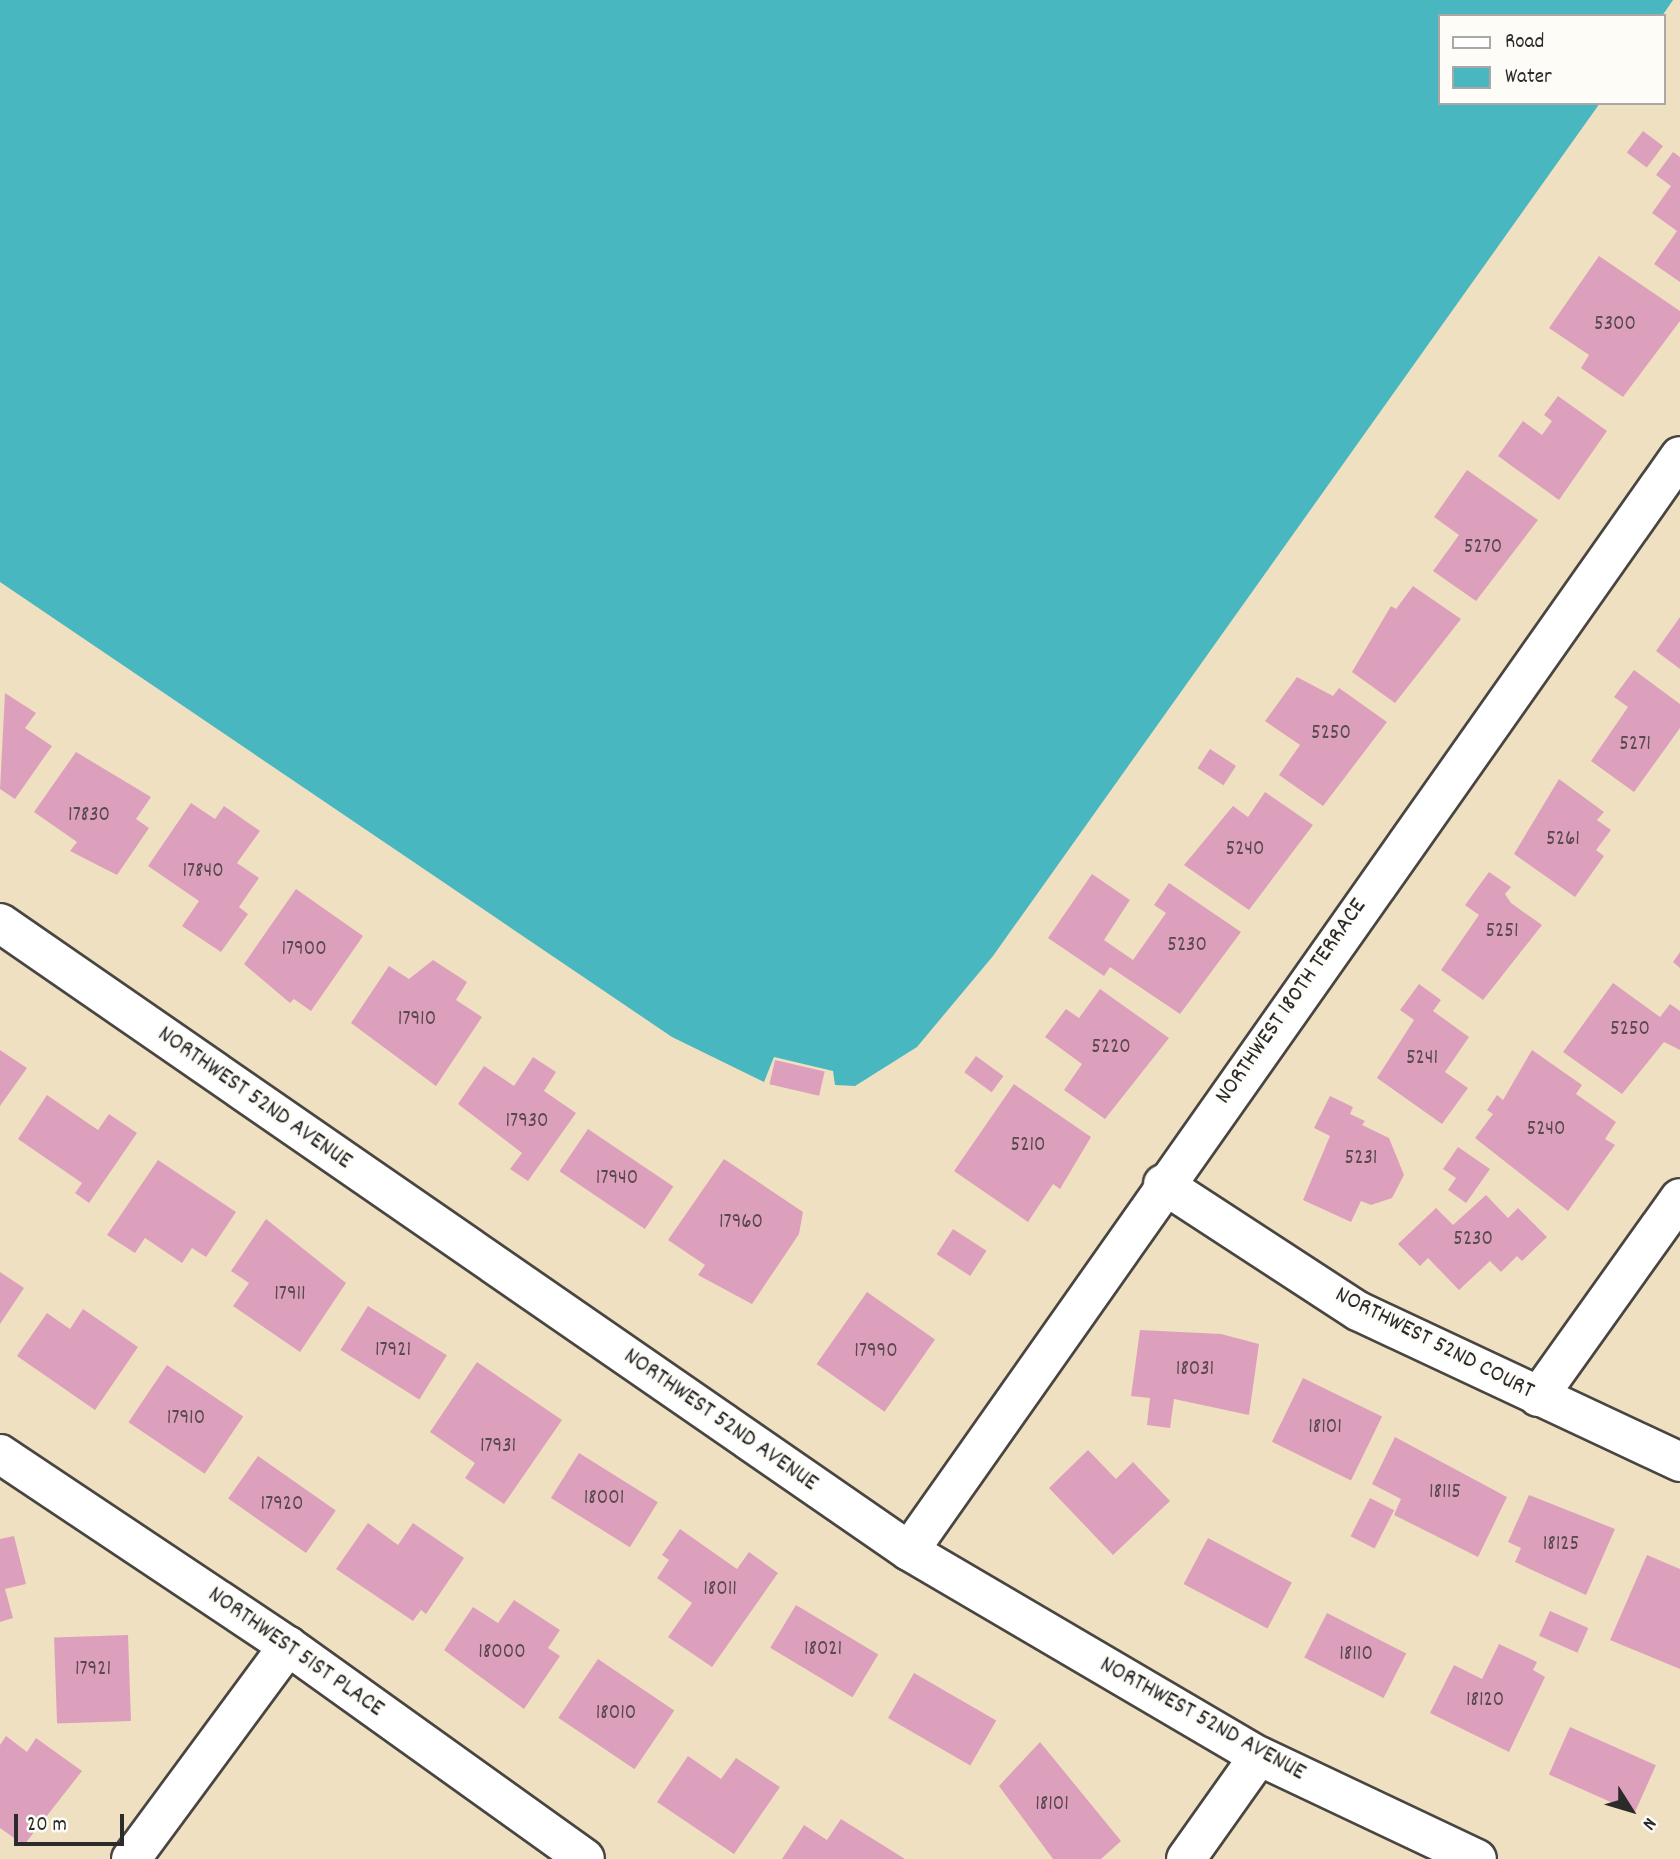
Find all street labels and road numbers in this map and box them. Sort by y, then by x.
street label: NORTHWEST 180TH TERRACE [1210,894,1374,1110]
street label: NORTHWEST 52ND AVENUE [151,1021,357,1177]
street label: NORTHWEST 52ND COURT [1330,1281,1538,1407]
street label: NORTHWEST 52ND AVENUE [617,1343,823,1499]
street label: NORTHWEST 51ST PLACE [201,1582,389,1724]
street label: NORTHWEST 52ND AVENUE [1094,1651,1310,1789]

